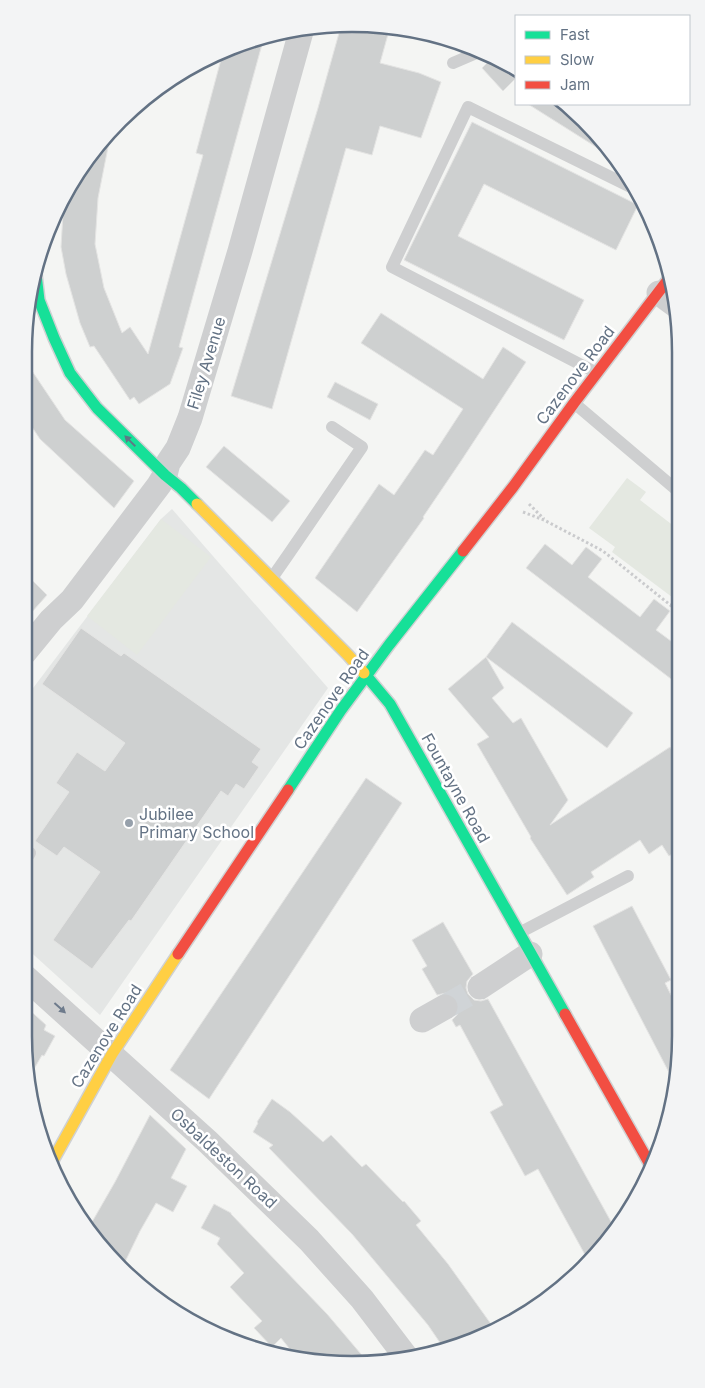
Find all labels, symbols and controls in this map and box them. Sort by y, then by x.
legend [515,15,690,105]
text: Fast [560,25,590,44]
text: Slow [560,50,594,69]
text: Jam [560,75,590,94]
street label: Filey Avenue [182,314,230,412]
street label: Cazenove Road [531,322,619,428]
one-way arrow [124,435,136,447]
street label: Cazenove Road [289,645,373,753]
street label: Fountayne Road [418,730,494,846]
place label: Jubilee Primary School [139,804,254,842]
marker: Jubilee Primary School [123,817,135,829]
street label: Cazenove Road [66,980,146,1092]
one-way arrow [54,1002,66,1014]
street label: Osbaldeston Road [167,1104,281,1212]

